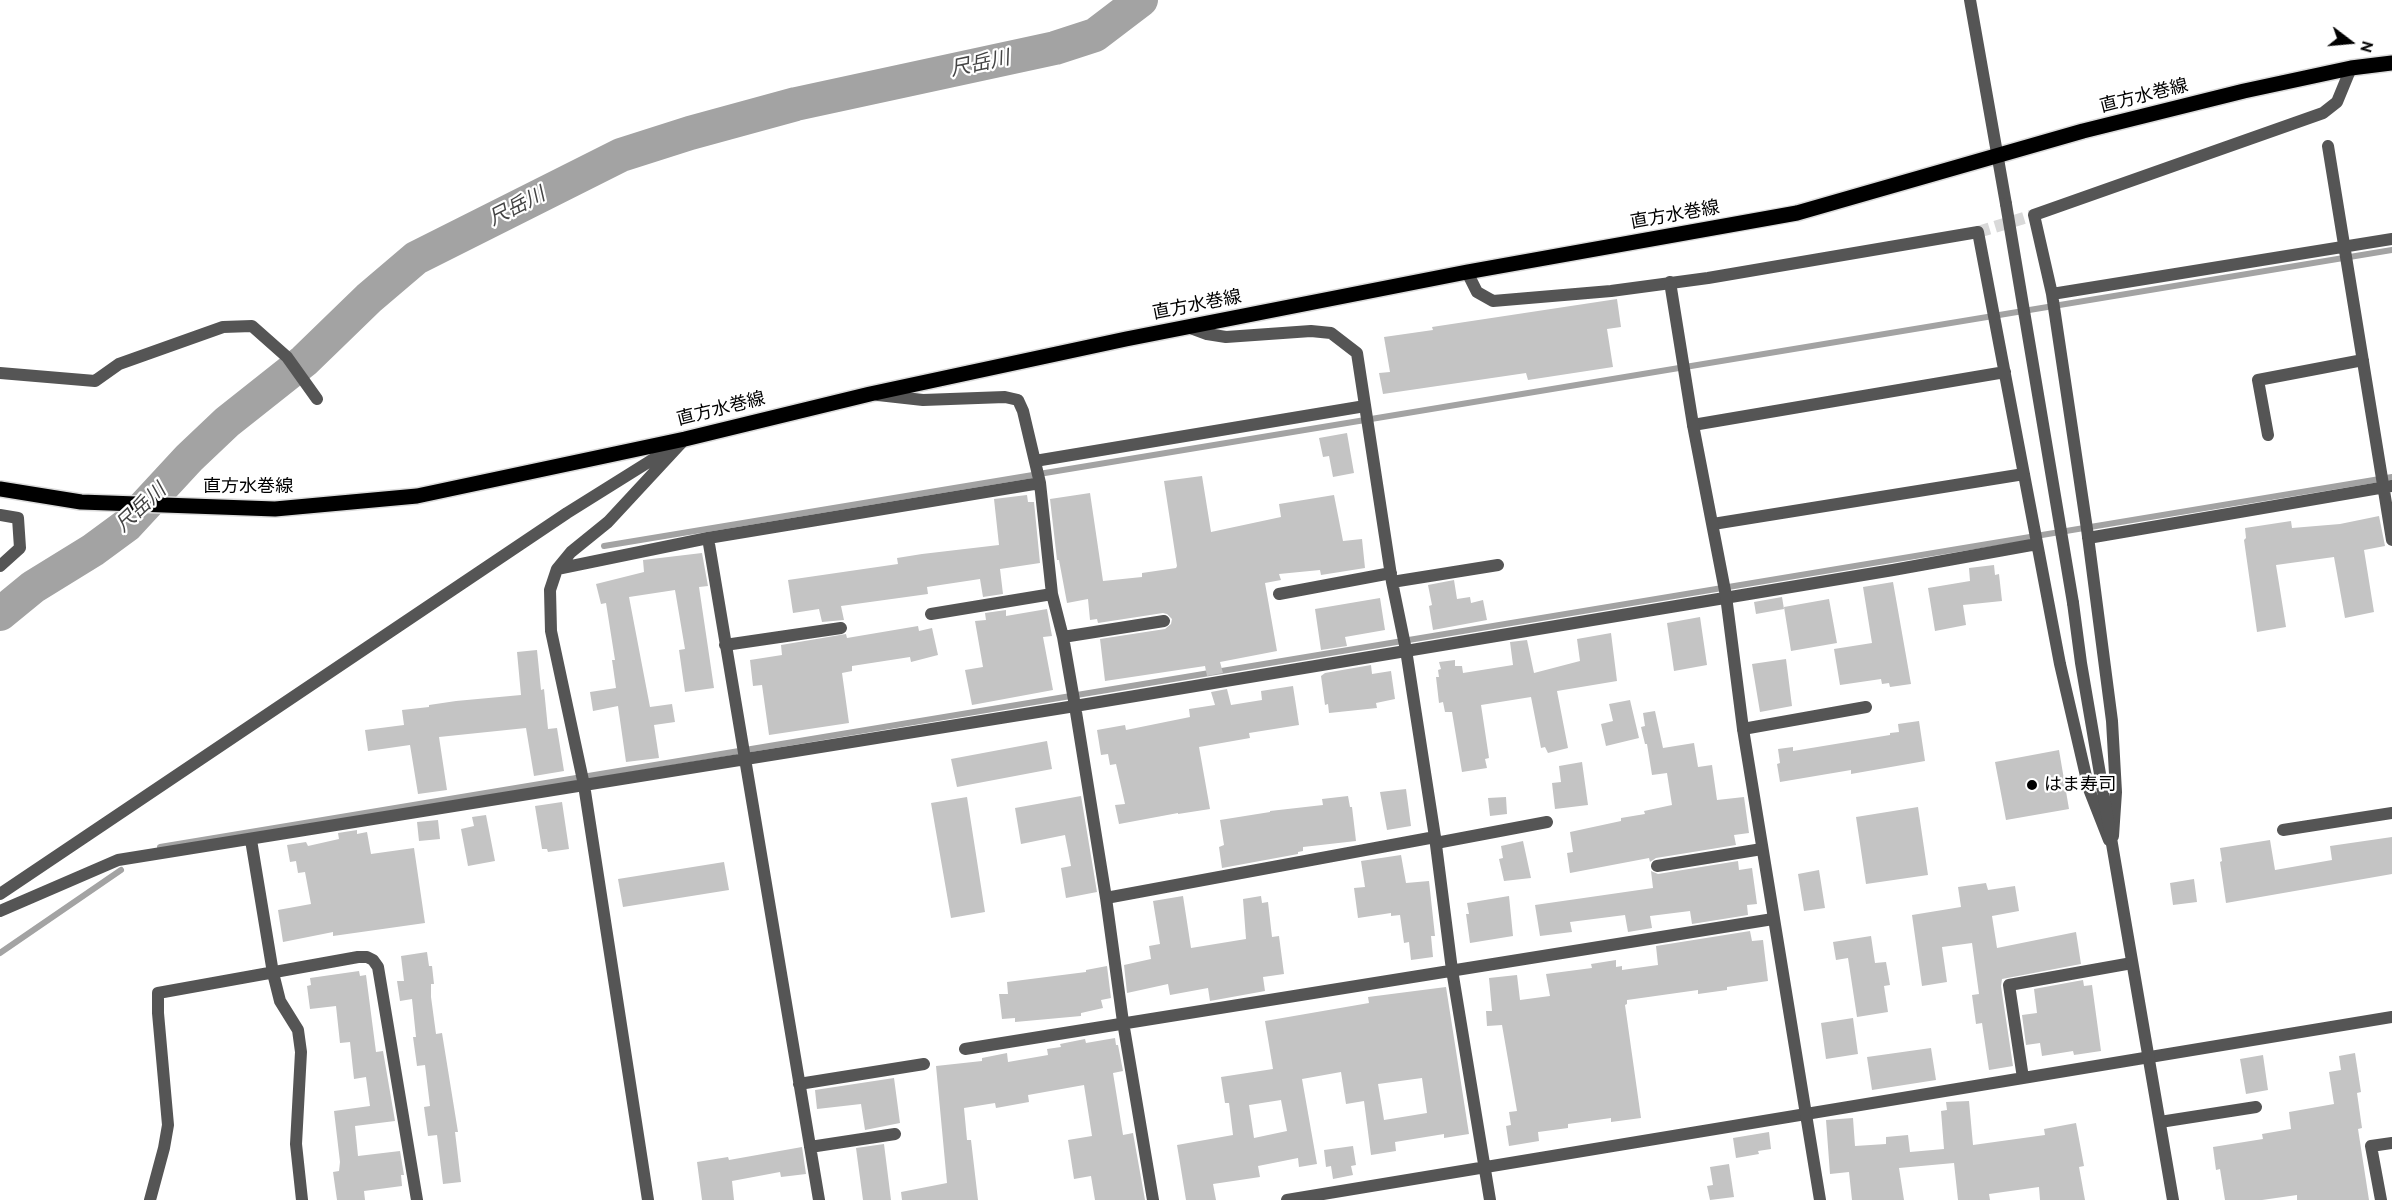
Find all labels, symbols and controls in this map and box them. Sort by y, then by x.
north arrow [2320,12,2380,72]
text: N [2356,39,2378,55]
water label: 尺岳川 [948,46,1012,82]
street label: 直方水巻線 [2098,75,2190,117]
water label: 尺岳川 [485,183,549,231]
street label: 直方水巻線 [1629,197,1721,233]
street label: 直方水巻線 [1151,286,1243,324]
street label: 直方水巻線 [675,388,767,430]
street label: 直方水巻線 [203,476,293,498]
water label: 尺岳川 [111,479,171,537]
place label: はま寿司 [2044,774,2116,796]
marker: はま寿司 [2025,778,2039,792]

